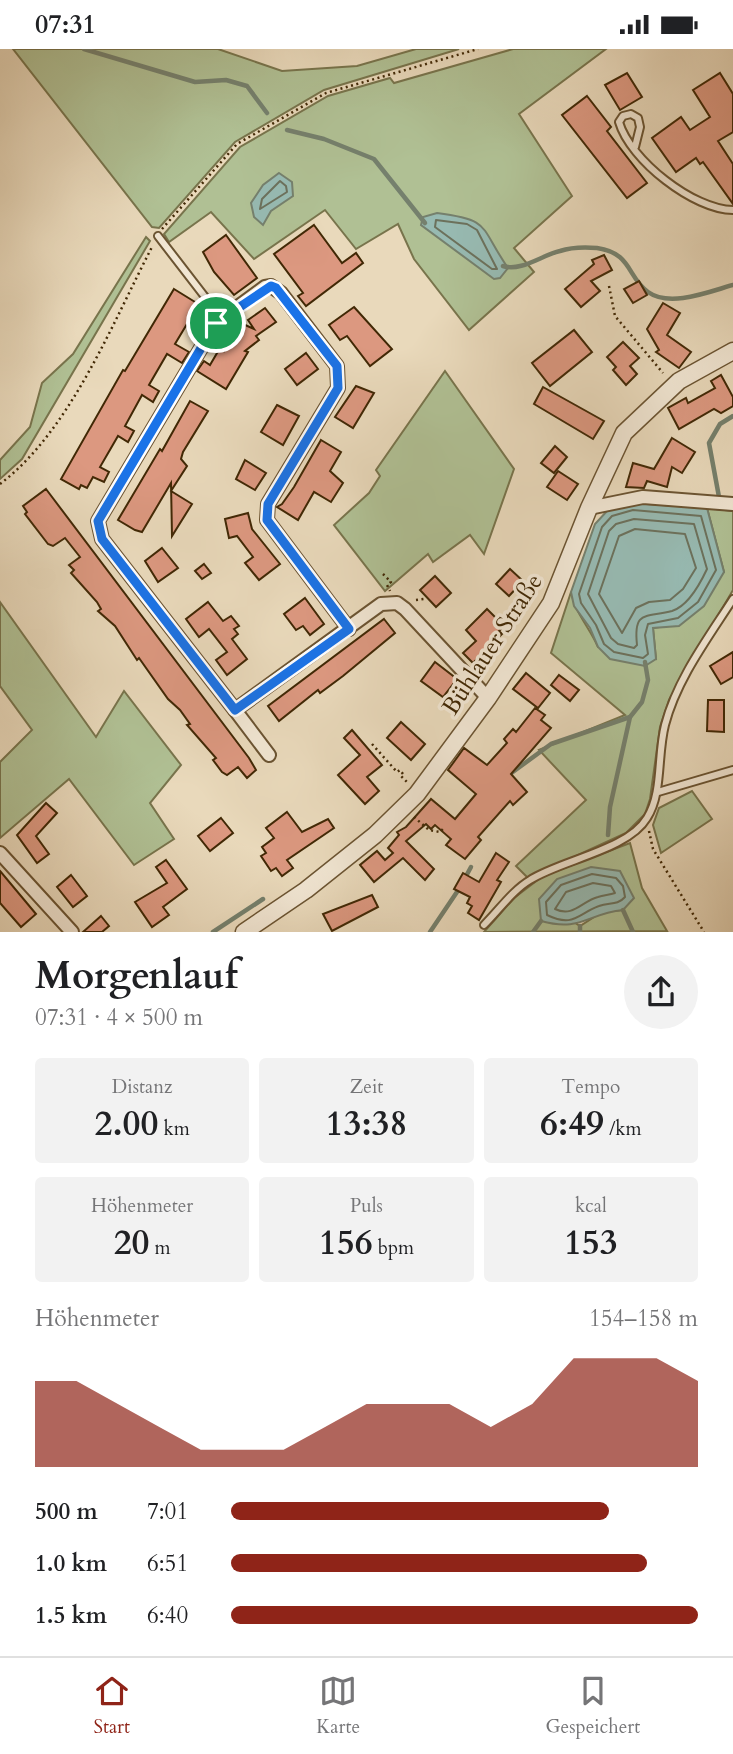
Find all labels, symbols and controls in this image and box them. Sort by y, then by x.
text: 07:31 [35,7,96,42]
pin [186,293,246,353]
icon: arrive [197,304,235,342]
street label: Bühlauer Straße [434,567,550,721]
text: Morgenlauf [35,950,238,1002]
button: share [624,955,698,1029]
text: 07:31 · 4 × 500 m [35,1002,203,1033]
text: Distanz [112,1074,172,1100]
text: Zeit [350,1074,383,1100]
text: Tempo [561,1074,620,1100]
text: 2.00 [95,1100,158,1148]
text: 13:38 [326,1100,407,1148]
text: 6:49 [540,1100,604,1148]
text: km [158,1116,190,1142]
text: /km [604,1116,642,1142]
text: Höhenmeter [91,1193,193,1219]
text: Puls [350,1193,383,1219]
text: kcal [575,1193,607,1219]
text: 20 [114,1219,150,1267]
text: 156 [319,1219,373,1267]
text: 153 [564,1219,618,1267]
text: m [150,1235,171,1261]
text: bpm [373,1235,414,1261]
text: Höhenmeter [35,1303,159,1334]
text: 154–158 m [589,1303,698,1334]
text: 500 m [35,1496,98,1527]
text: 7:01 [147,1496,188,1527]
text: 1.0 km [35,1548,107,1579]
text: 6:51 [147,1548,188,1579]
text: 1.5 km [35,1600,107,1631]
text: 6:40 [147,1600,188,1631]
tab: Start [93,1672,131,1740]
tab: Karte [316,1672,360,1740]
tab: Gespeichert [546,1672,640,1740]

